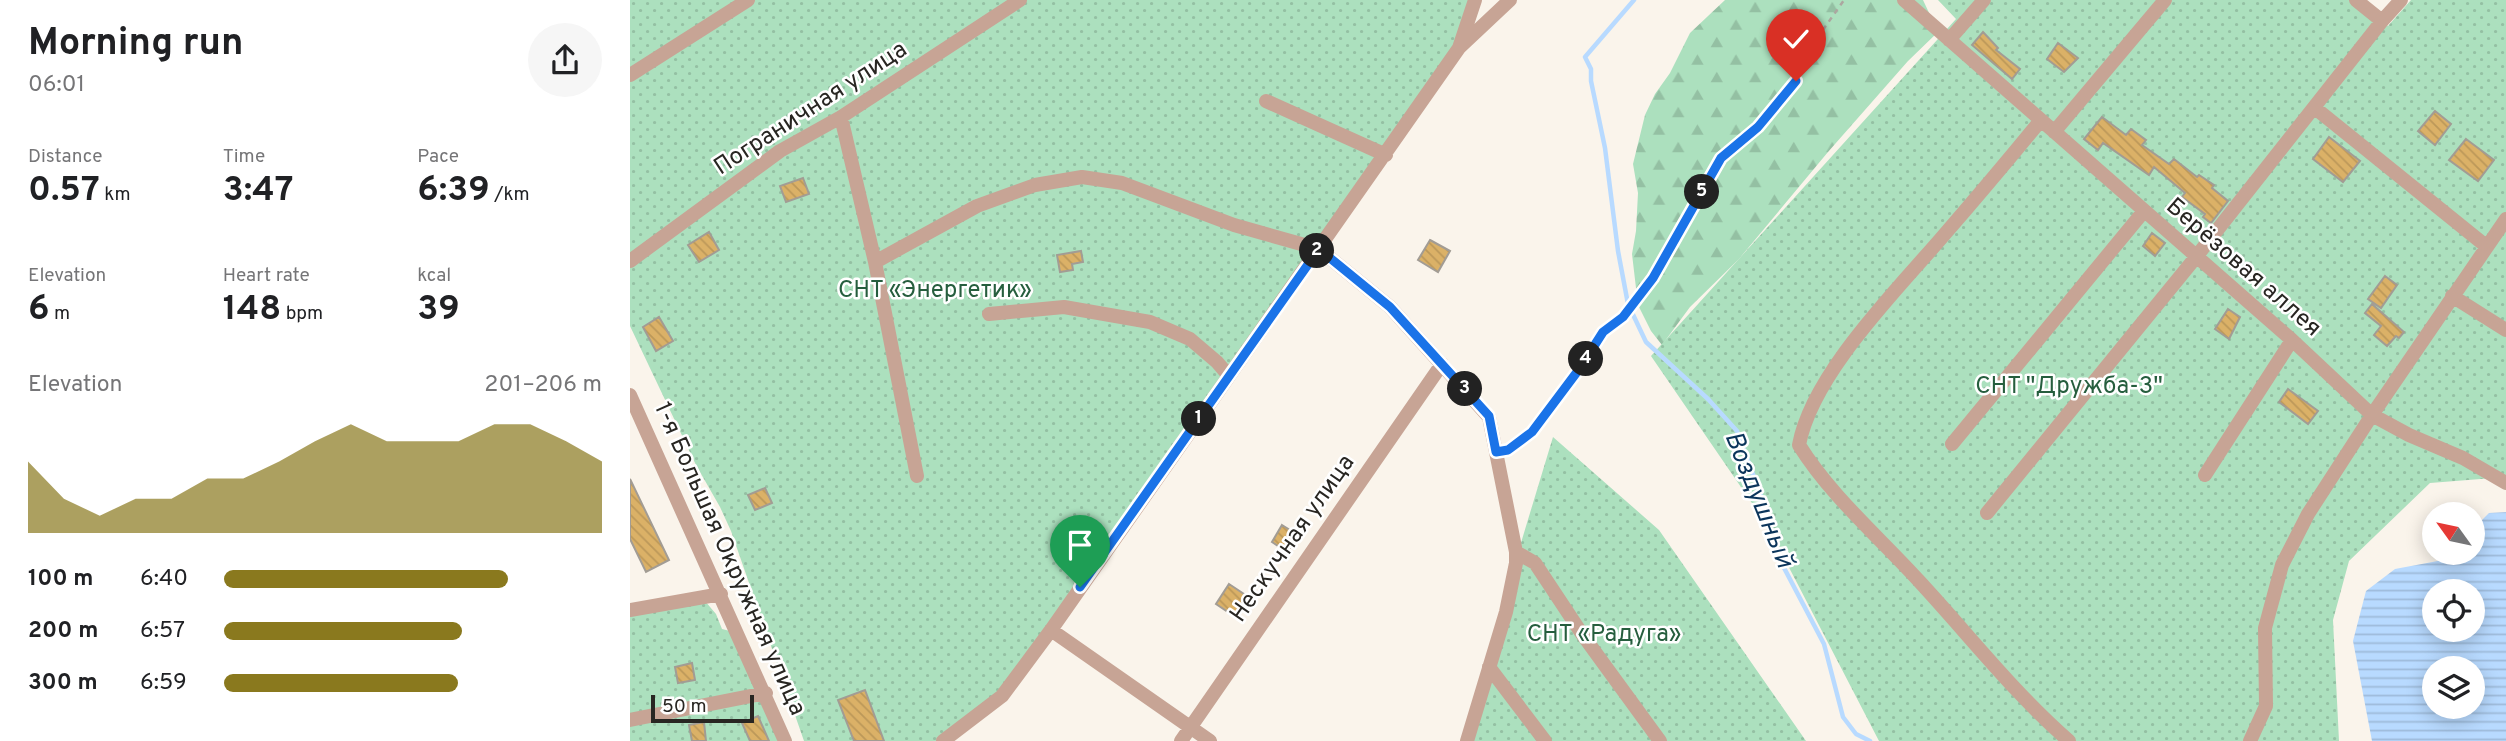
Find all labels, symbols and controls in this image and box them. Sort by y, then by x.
pin [1766,9,1826,81]
text: Morning run [28,20,244,69]
icon: check [1777,20,1815,58]
button: share [528,23,602,97]
street label: Пограничная улица [709,35,913,183]
text: 06:01 [28,71,85,100]
text: Distance [28,145,103,169]
text: Time [223,145,265,169]
text: Pace [417,145,459,169]
text: 0.57 [28,169,100,213]
text: 3:47 [223,169,293,213]
text: 6:39 [417,169,490,213]
pin: 5 [1684,174,1720,210]
text: 5 [1696,179,1707,203]
text: km [100,183,130,207]
text: /km [490,183,530,207]
street label: Берёзовая аллея [2159,192,2327,344]
pin: 2 [1300,233,1334,268]
text: 2 [1311,238,1322,262]
text: Elevation [28,264,106,288]
text: Heart rate [223,264,310,288]
text: kcal [417,264,451,288]
park label: СНТ «Энергетик» [838,276,1032,306]
text: 6 [28,288,50,332]
text: 148 [223,288,281,332]
text: 39 [417,288,460,332]
text: m [50,302,70,326]
text: bpm [281,302,323,326]
pin: 4 [1569,342,1604,376]
text: 4 [1579,346,1592,370]
text: Elevation [28,371,123,400]
text: 201–206 m [484,371,602,400]
pin: 3 [1448,372,1482,406]
park label: СНТ "Дружба-3" [1975,372,2163,402]
text: 3 [1459,376,1470,400]
street label: 1-я Большая Окружная улица [646,398,812,720]
pin: 1 [1182,402,1216,436]
text: 1 [1195,406,1202,430]
water label: Воздушный [1716,427,1801,574]
street label: Нескучная улица [1224,449,1362,629]
north arrow [2422,502,2485,565]
map controls [2422,502,2485,719]
pin [1050,515,1110,587]
icon: arrive [1061,526,1099,564]
text: 100 m [28,565,93,594]
text: 6:40 [140,565,188,594]
button: locate [2422,579,2485,642]
text: 200 m [28,617,98,646]
text: 6:57 [140,617,185,646]
park label: СНТ «Радуга» [1527,620,1681,650]
button: layers [2422,656,2485,719]
text: 300 m [28,669,98,698]
text: 6:59 [140,669,187,698]
scale bar [651,692,754,724]
text: 50 m [662,695,707,719]

